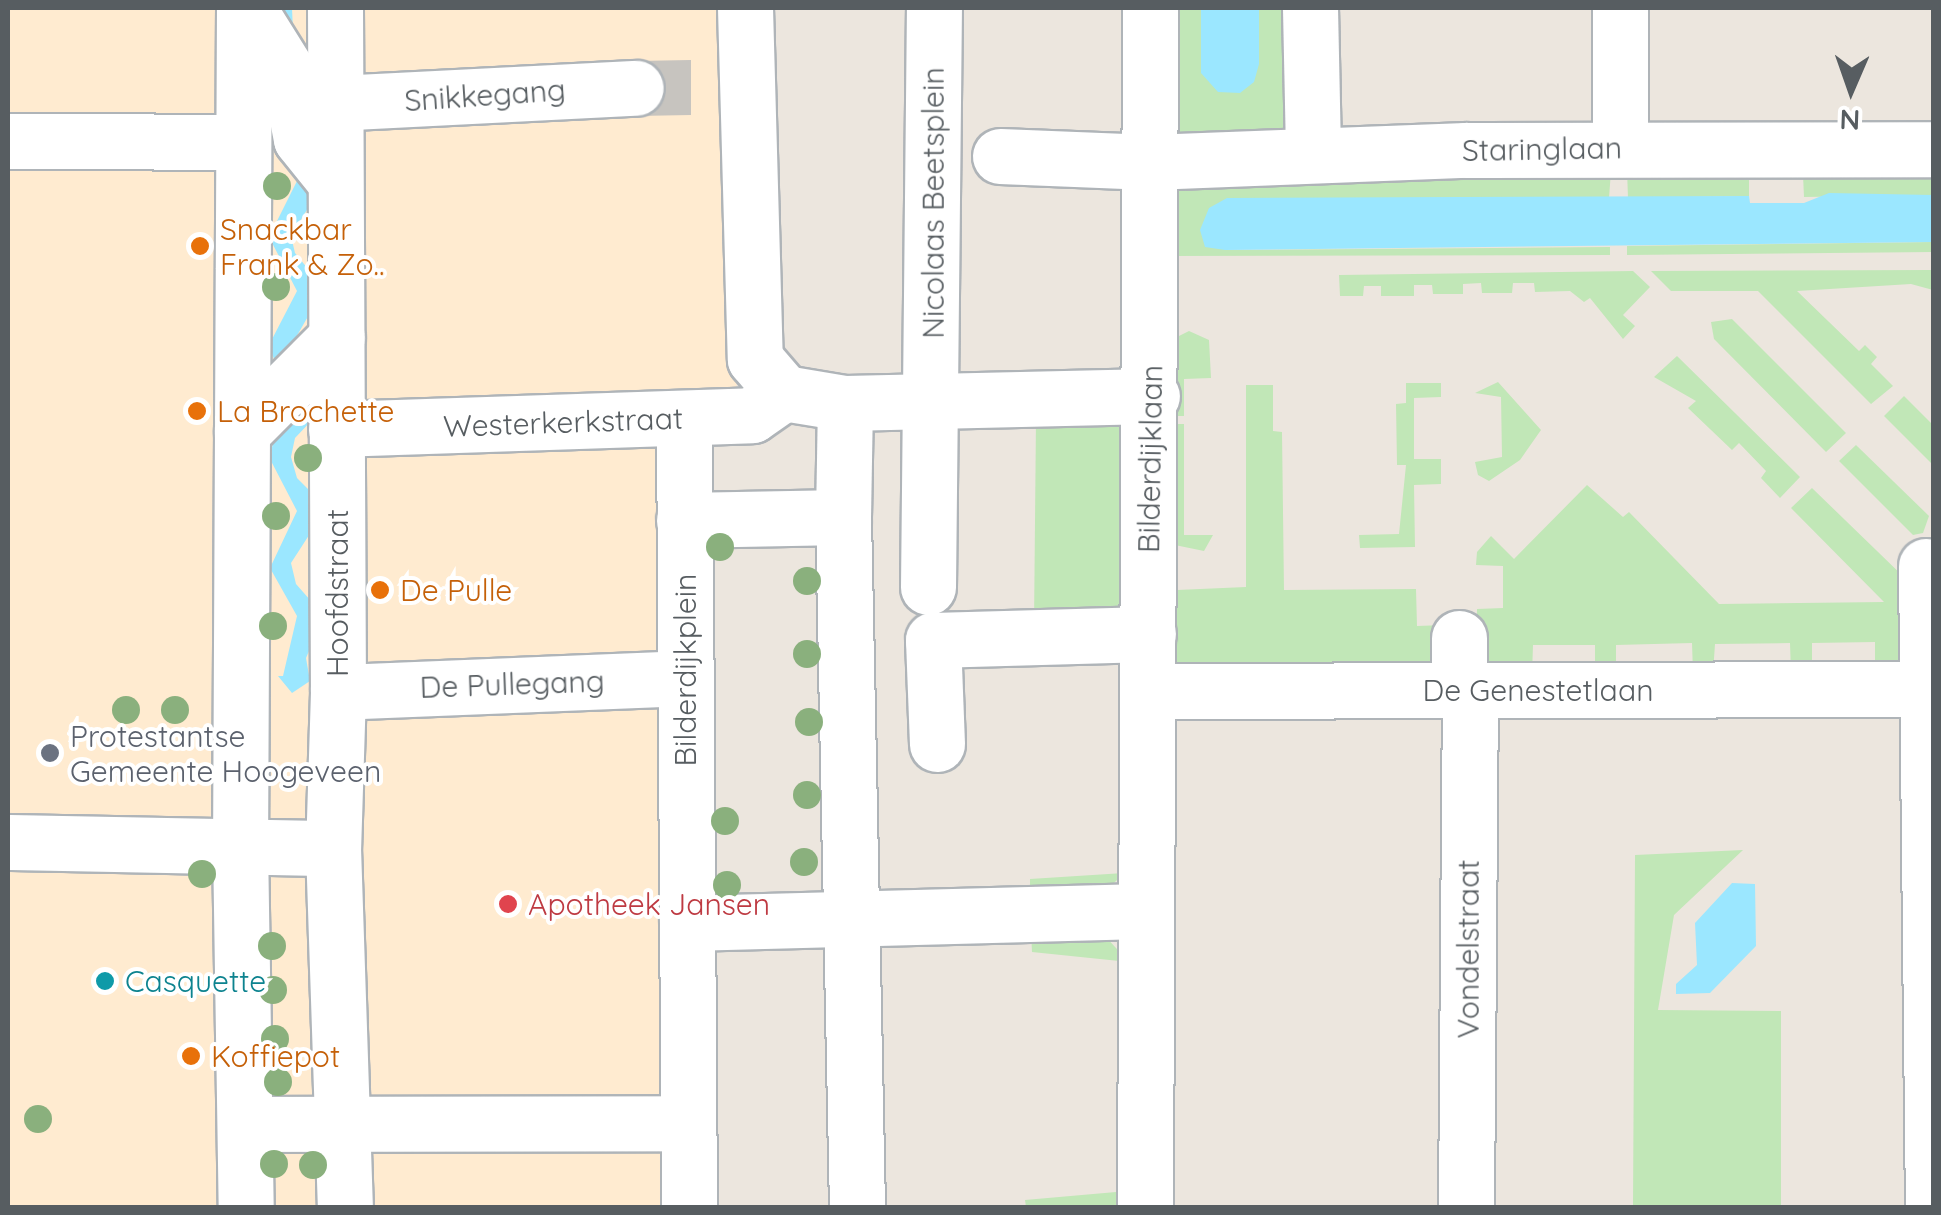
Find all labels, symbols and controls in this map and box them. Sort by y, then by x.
north arrow [1801,40,1901,140]
street label: Nicolaas Beetsplein [915,67,951,339]
street label: Snikkegang [403,71,567,119]
text: N [1839,103,1861,138]
street label: Staringlaan [1462,130,1622,168]
place label: Snackbar Frank & Zo.. [220,211,384,282]
marker: Snackbar Frank & Zo.. [189,235,211,257]
street label: Bilderdijklaan [1130,365,1170,553]
place label: La Brochette [217,393,395,429]
marker: La Brochette [186,400,208,422]
street label: Westerkerkstraat [442,400,684,444]
street label: Hoofdstraat [319,509,355,677]
place label: De Pulle [400,572,512,608]
street label: Bilderdijkplein [667,574,703,766]
marker: De Pulle [369,579,391,601]
street label: De Pullegang [419,663,605,705]
street label: De Genestetlaan [1422,672,1654,708]
place label: Protestantse Gemeente Hoogeveen [70,718,381,788]
marker: Protestantse Gemeente Hoogeveen [39,742,61,764]
street label: Vondelstraat [1450,859,1486,1039]
place label: Apotheek Jansen [528,886,770,922]
marker: Apotheek Jansen [497,893,519,915]
place label: Casquette [125,963,266,999]
marker: Casquette [94,970,116,992]
place label: Koffiepot [211,1038,340,1074]
marker: Koffiepot [180,1045,202,1067]

